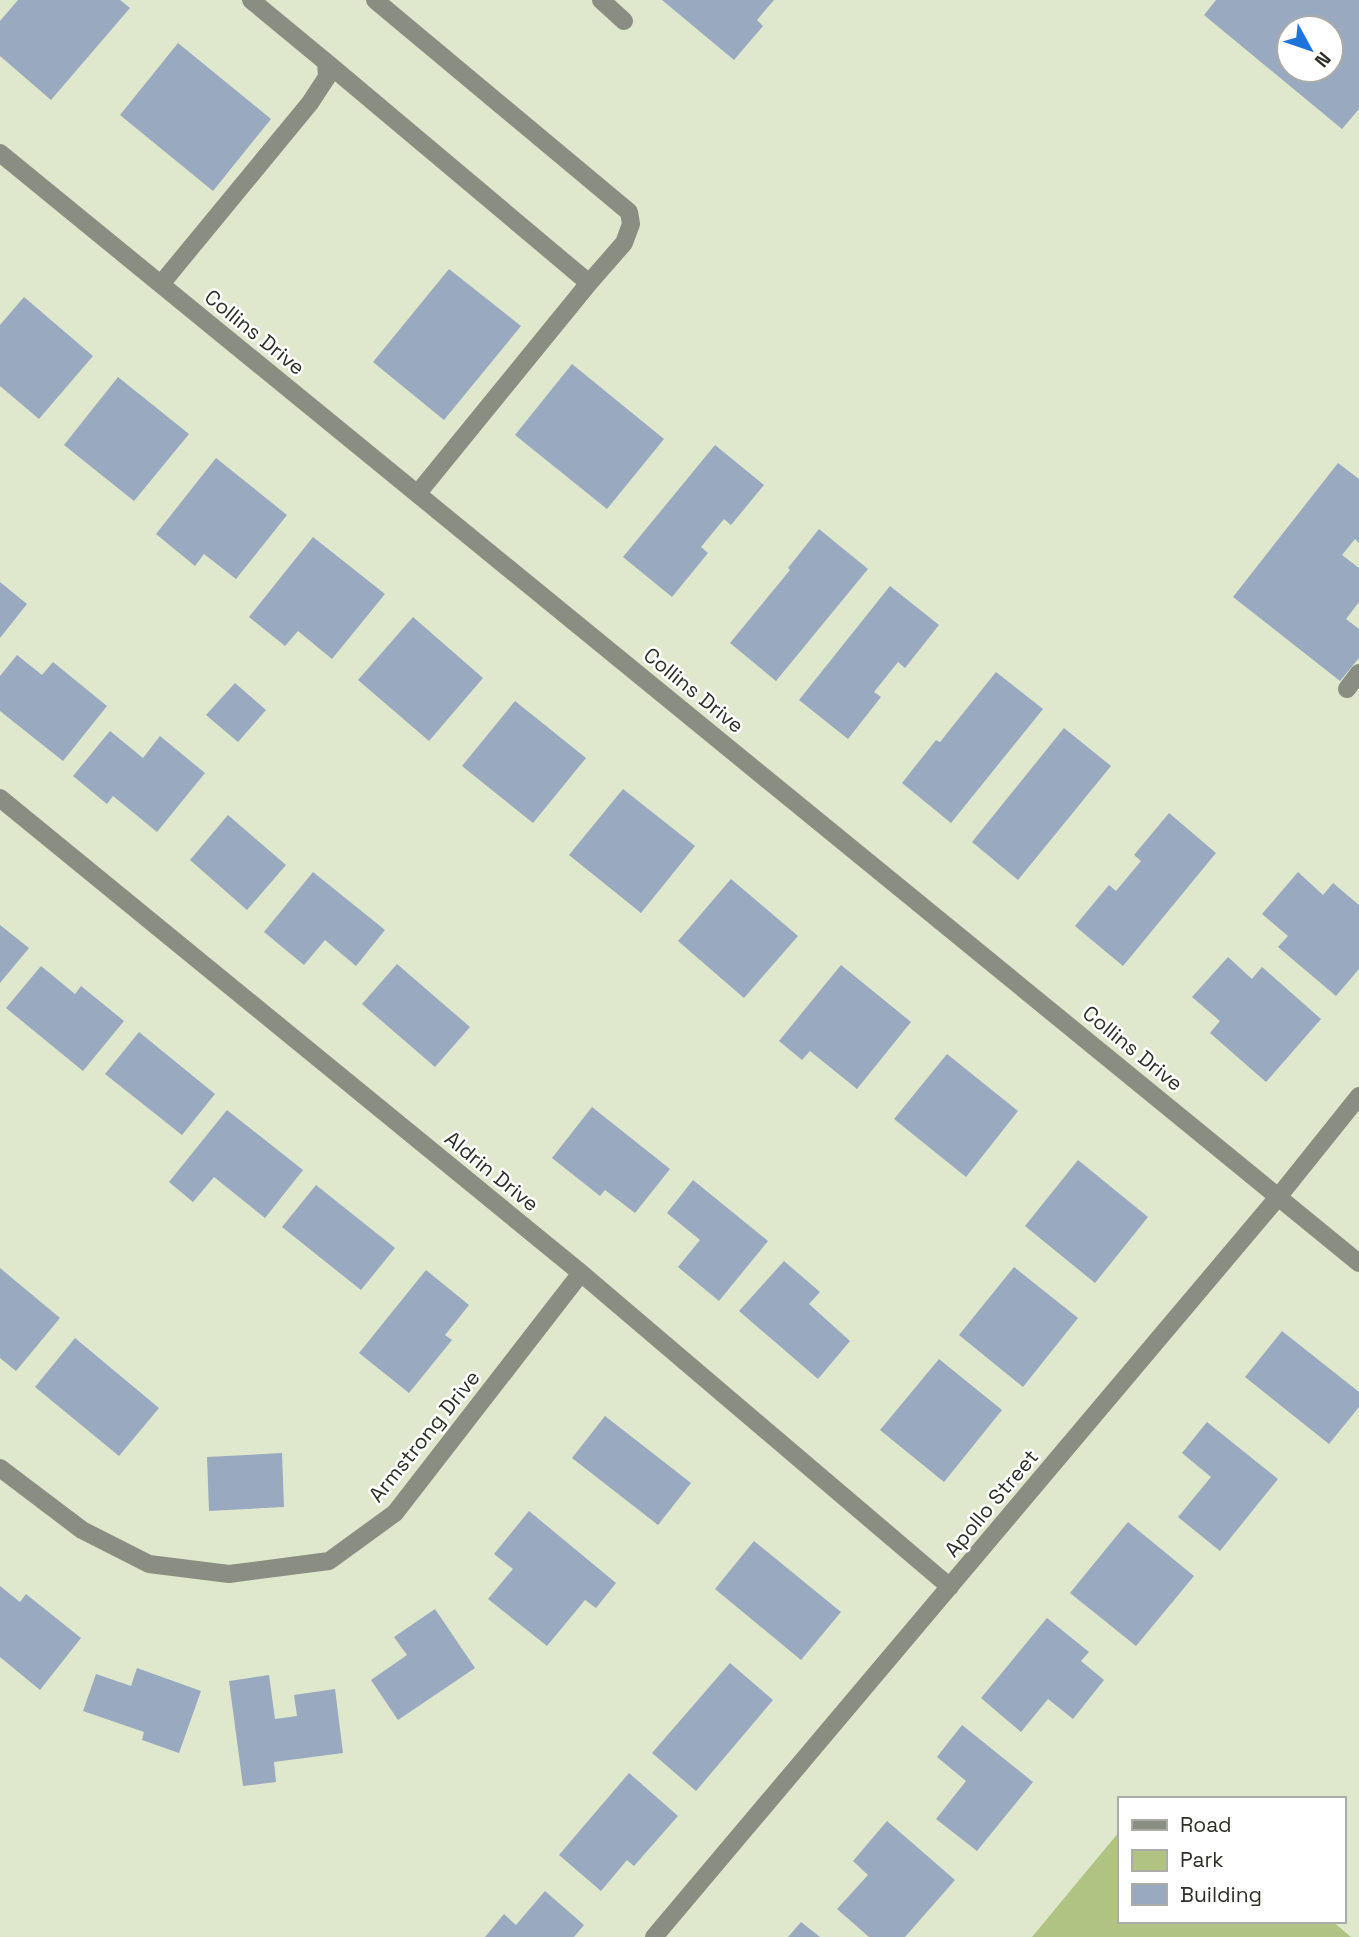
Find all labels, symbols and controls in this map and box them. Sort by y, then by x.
north arrow [1275,14,1345,84]
text: N [1309,47,1336,73]
street label: Collins Drive [199,283,311,381]
street label: Collins Drive [638,641,750,739]
street label: Collins Drive [1077,999,1189,1097]
street label: Aldrin Drive [439,1125,545,1217]
street label: Armstrong Drive [362,1364,486,1508]
street label: Apollo Street [938,1444,1044,1562]
legend [1118,1797,1345,1923]
text: Road [1180,1811,1232,1838]
text: Park [1180,1846,1224,1873]
text: Building [1180,1881,1262,1908]

